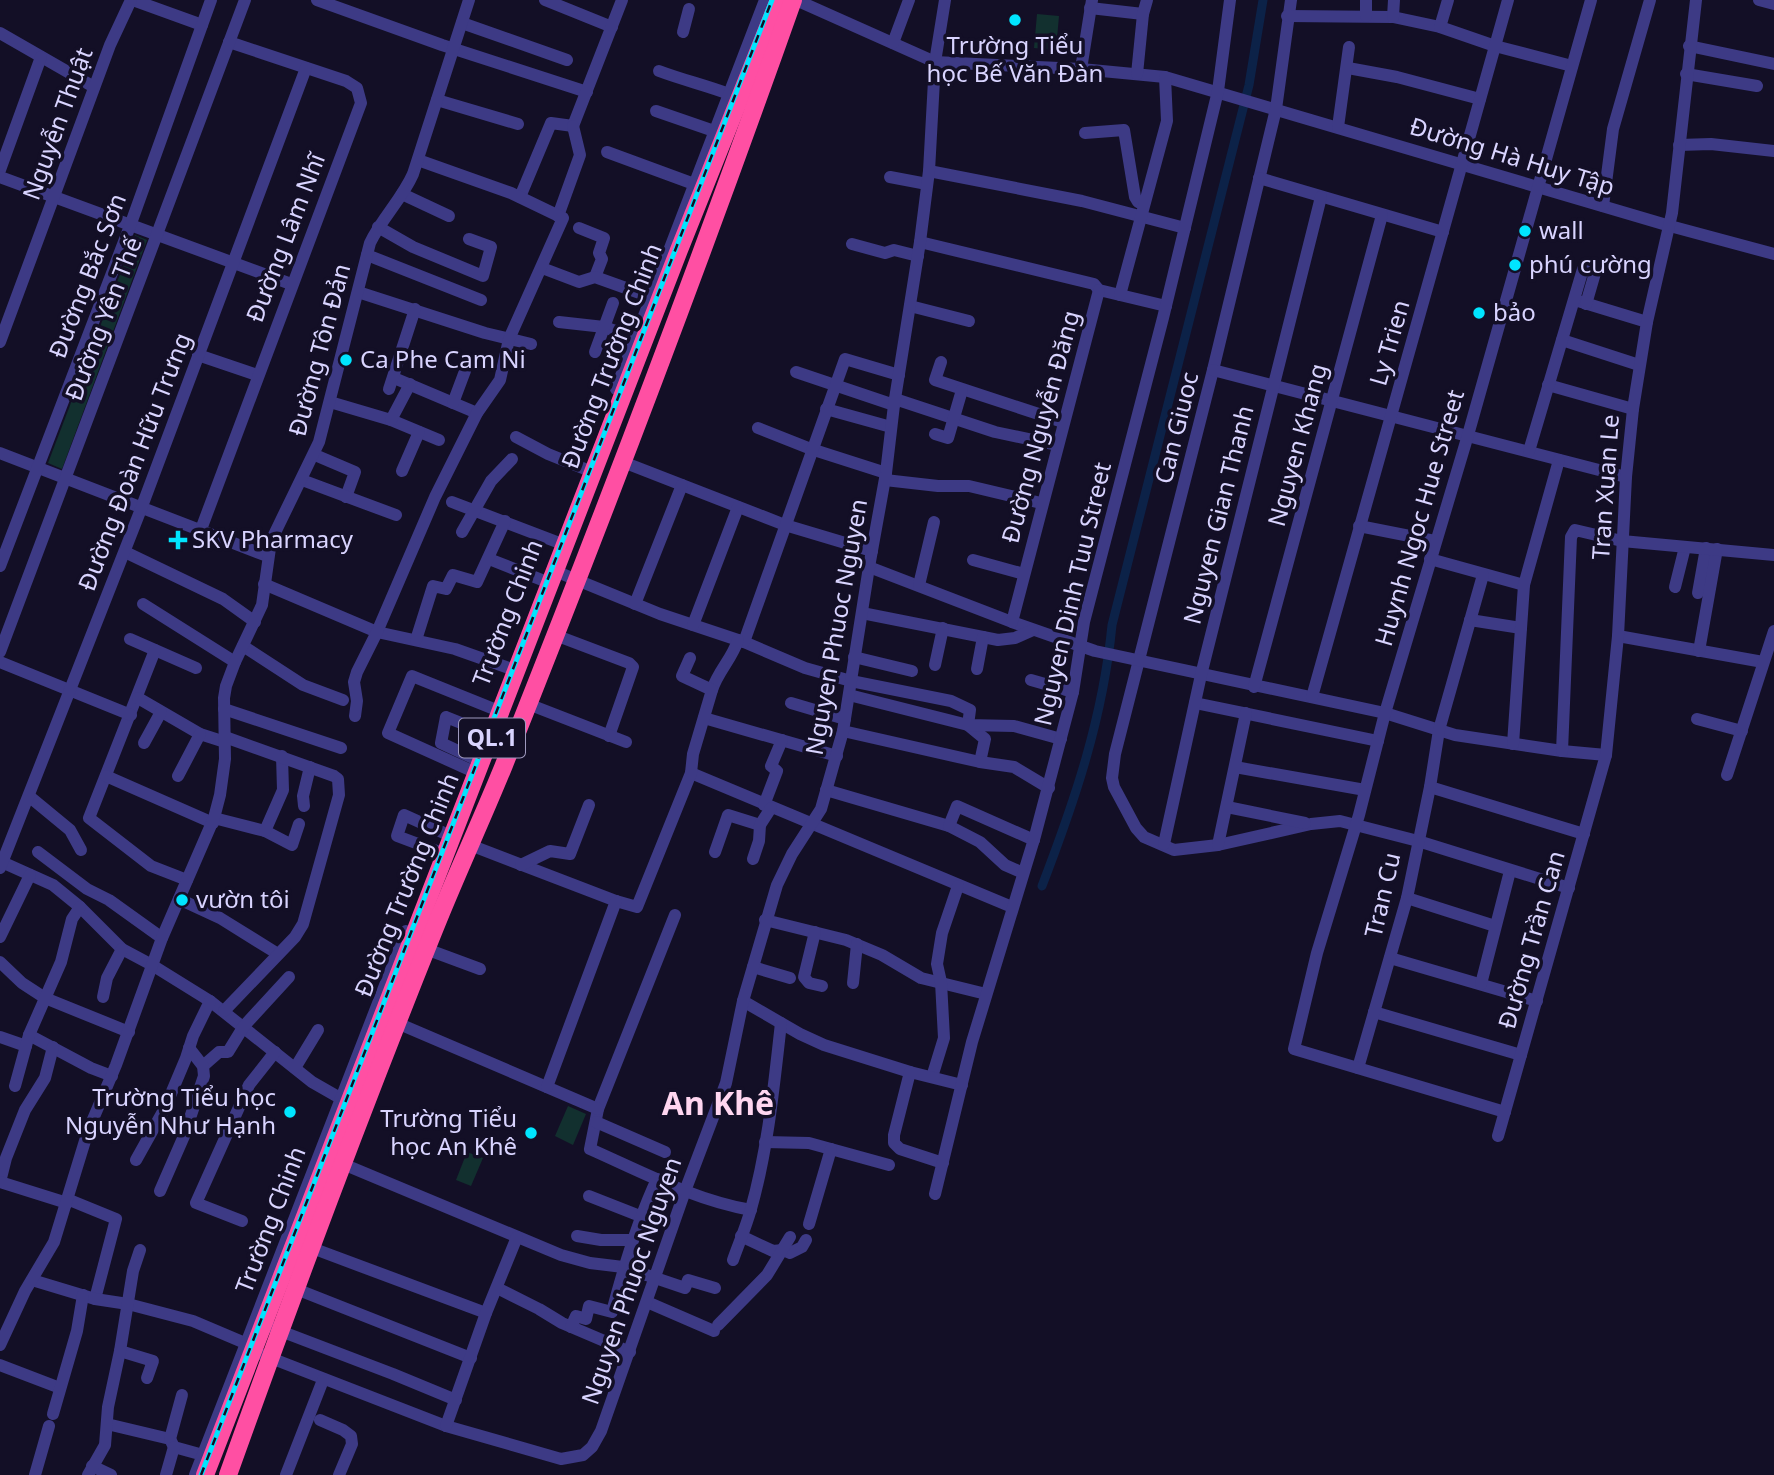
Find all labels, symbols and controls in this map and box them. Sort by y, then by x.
marker: Trường Tiểu học Bế Văn Đàn [1007,12,1023,28]
place label: Trường Tiểu học Bế Văn Đàn [927,28,1103,89]
street label: Nguyễn Thuật [14,42,100,204]
street label: Đường Hà Huy Tập [1406,109,1619,202]
street label: Đường Lâm Nhĩ [237,147,333,327]
street label: Đường Bắc Sơn [40,188,133,363]
place label: wall [1539,213,1584,246]
marker: wall [1517,223,1533,239]
street label: Đường Yên Thế [56,231,149,405]
street label: Đường Trường Chinh [552,238,669,473]
place label: phú cường [1529,247,1652,280]
marker: phú cường [1507,257,1523,273]
street label: Đường Tôn Đản [280,260,357,440]
place label: bảo [1493,295,1536,328]
street label: Ly Trien [1361,296,1417,389]
marker: bảo [1471,305,1487,321]
street label: Đường Nguyễn Đăng [993,307,1086,547]
street label: Đường Đoàn Hữu Trưng [69,328,198,595]
place label: Ca Phe Cam Ni [360,342,526,375]
marker: Ca Phe Cam Ni [338,352,354,368]
street label: Nguyen Khang [1259,359,1334,530]
street label: Can Giuoc [1146,368,1205,487]
street label: Huynh Ngoc Hue Street [1366,385,1471,650]
street label: Nguyen Gian Thanh [1174,402,1261,627]
street label: Tran Xuan Le [1583,413,1626,561]
street label: Nguyen Dinh Tuu Street [1025,458,1118,729]
street label: Nguyen Phuoc Nguyen [797,496,874,757]
place label: SKV Pharmacy [192,522,354,555]
marker: SKV Pharmacy [170,532,186,548]
street label: Trường Chinh [463,534,550,691]
road number: QL.1 [459,718,525,758]
street label: Đường Trường Chinh [346,767,466,1001]
street label: Đường Trần Can [1489,847,1572,1033]
street label: Tran Cu [1356,849,1407,940]
place label: vườn tôi [196,882,290,915]
marker: vườn tôi [174,892,190,908]
place label: Trường Tiểu học Nguyễn Như Hạnh [65,1080,276,1141]
district label: An Khê [662,1081,774,1124]
place label: Trường Tiểu học An Khê [380,1101,517,1162]
marker: Trường Tiểu học Nguyễn Như Hạnh [282,1104,298,1120]
marker: Trường Tiểu học An Khê [523,1125,539,1141]
street label: Trường Chinh [226,1141,313,1298]
street label: Nguyen Phuoc Nguyen [573,1152,688,1409]

